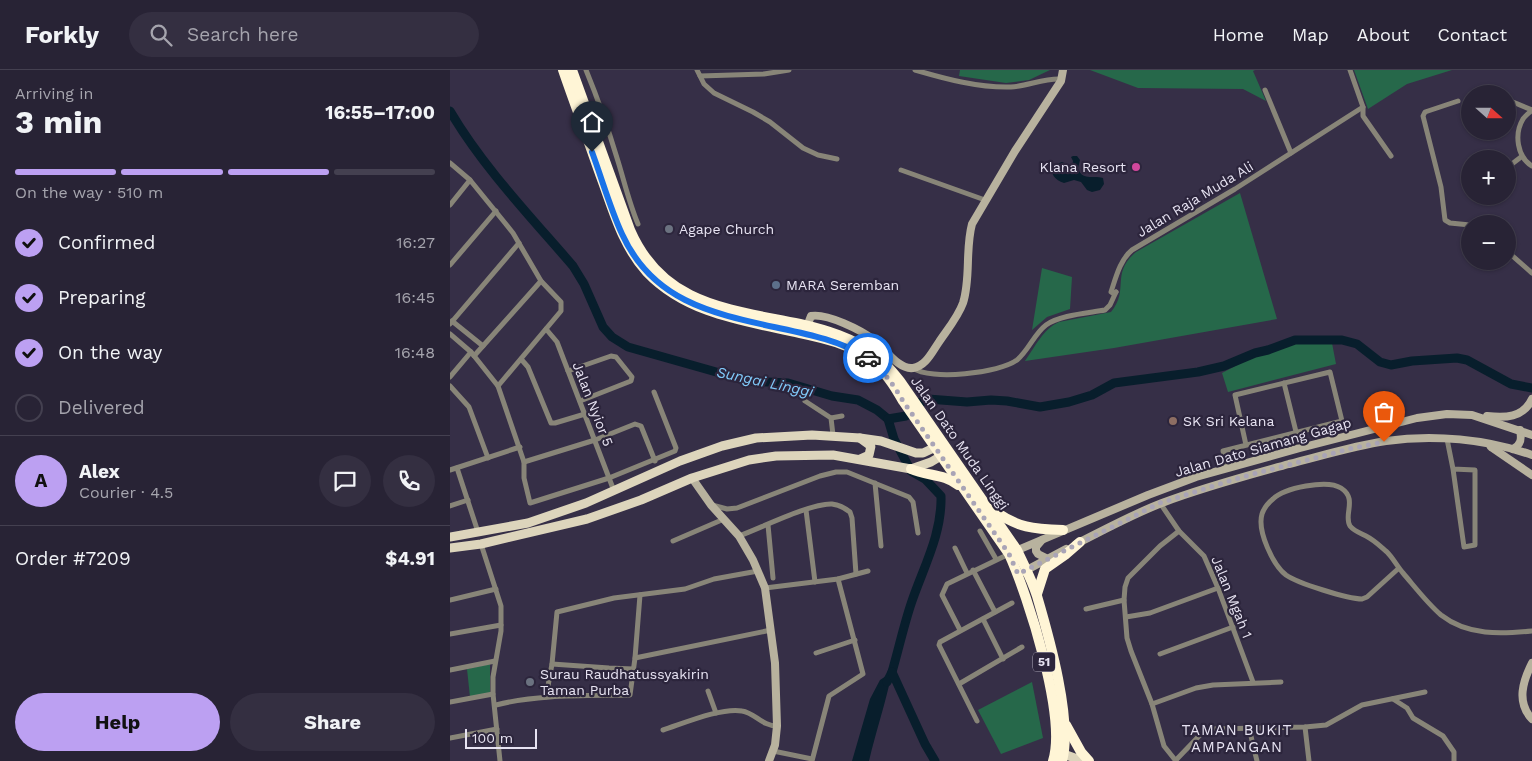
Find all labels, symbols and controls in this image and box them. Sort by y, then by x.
search box [129,12,479,57]
text: Forkly [25,21,99,49]
icon: search [147,21,175,49]
text: Search here [187,23,298,46]
text: Home [1213,24,1264,45]
text: Map [1292,24,1329,45]
text: About [1357,24,1409,45]
text: Contact [1437,24,1507,45]
text: Arriving in [15,84,93,103]
north arrow [1461,85,1516,140]
map controls [1461,85,1516,270]
text: 16:55–17:00 [325,101,435,124]
pin [571,101,613,152]
text: 3 min [15,103,102,141]
icon: home [578,108,606,136]
button: + [1461,150,1516,205]
street label: Jalan Raja Muda Ali [1134,158,1256,240]
place label: Klana Resort [1039,159,1126,175]
marker: Klana Resort [1130,161,1142,173]
text: On the way · 510 m [15,183,163,202]
button: − [1461,215,1516,270]
place label: Agape Church [679,221,774,237]
marker: Agape Church [663,223,675,235]
icon: check [15,229,43,257]
text: Confirmed [58,231,155,254]
text: 16:27 [396,233,435,252]
place label: MARA Seremban [786,277,899,293]
marker: MARA Seremban [770,279,782,291]
icon: check [15,284,43,312]
text: Preparing [58,286,145,309]
text: 16:45 [395,288,435,307]
courier [843,333,893,383]
icon: check [15,339,43,367]
text: On the way [58,341,162,364]
text: 16:48 [395,343,435,362]
icon: car [854,344,882,372]
street label: Jalan Nyior 5 [570,360,616,448]
water label: Sungai Linggi [715,363,816,401]
street label: Jalan Dato Muda Linggi [908,373,1012,513]
pin [1363,391,1405,442]
text: Delivered [58,396,145,419]
icon: bag [1370,398,1398,426]
place label: SK Sri Kelana [1183,413,1274,429]
street label: Jalan Dato Siamang Gagap [1173,414,1353,480]
marker: SK Sri Kelana [1167,415,1179,427]
button: chat [319,455,371,507]
button: phone [383,455,435,507]
text: Alex [79,460,120,483]
text: A [35,469,47,492]
text: Courier · 4.5 [79,483,173,502]
text: Order #7209 [15,547,131,570]
text: $4.91 [385,547,435,570]
street label: Jalan Mgah 1 [1208,554,1256,640]
road number: 51 [1033,652,1055,672]
place label: Surau Raudhatussyakirin Taman Purba [540,666,709,698]
marker: Surau Raudhatussyakirin Taman Purba [524,676,536,688]
button: Help [15,693,220,751]
button: Share [230,693,435,751]
district label: TAMAN BUKIT AMPANGAN [1181,721,1293,756]
scale bar [465,726,538,749]
text: 100 m [472,730,513,746]

